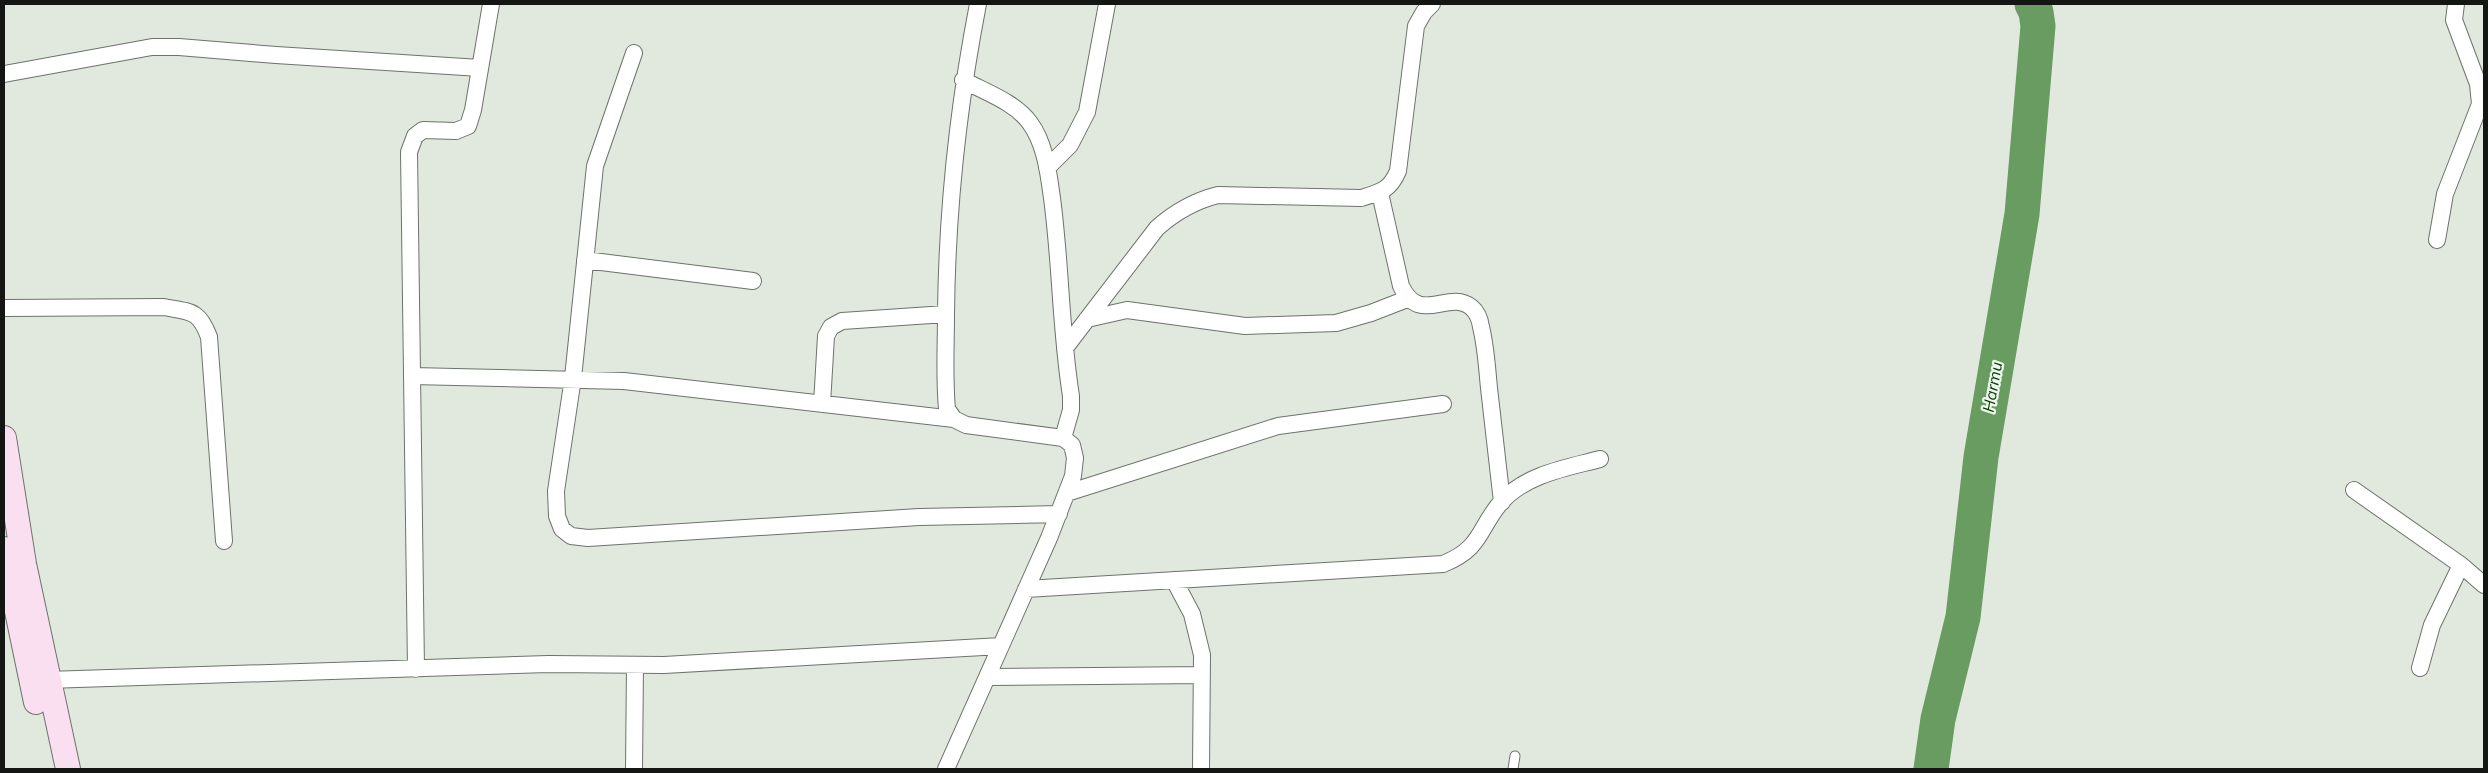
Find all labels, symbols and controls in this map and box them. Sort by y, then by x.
water label: Harmu [1978,360,2006,414]

